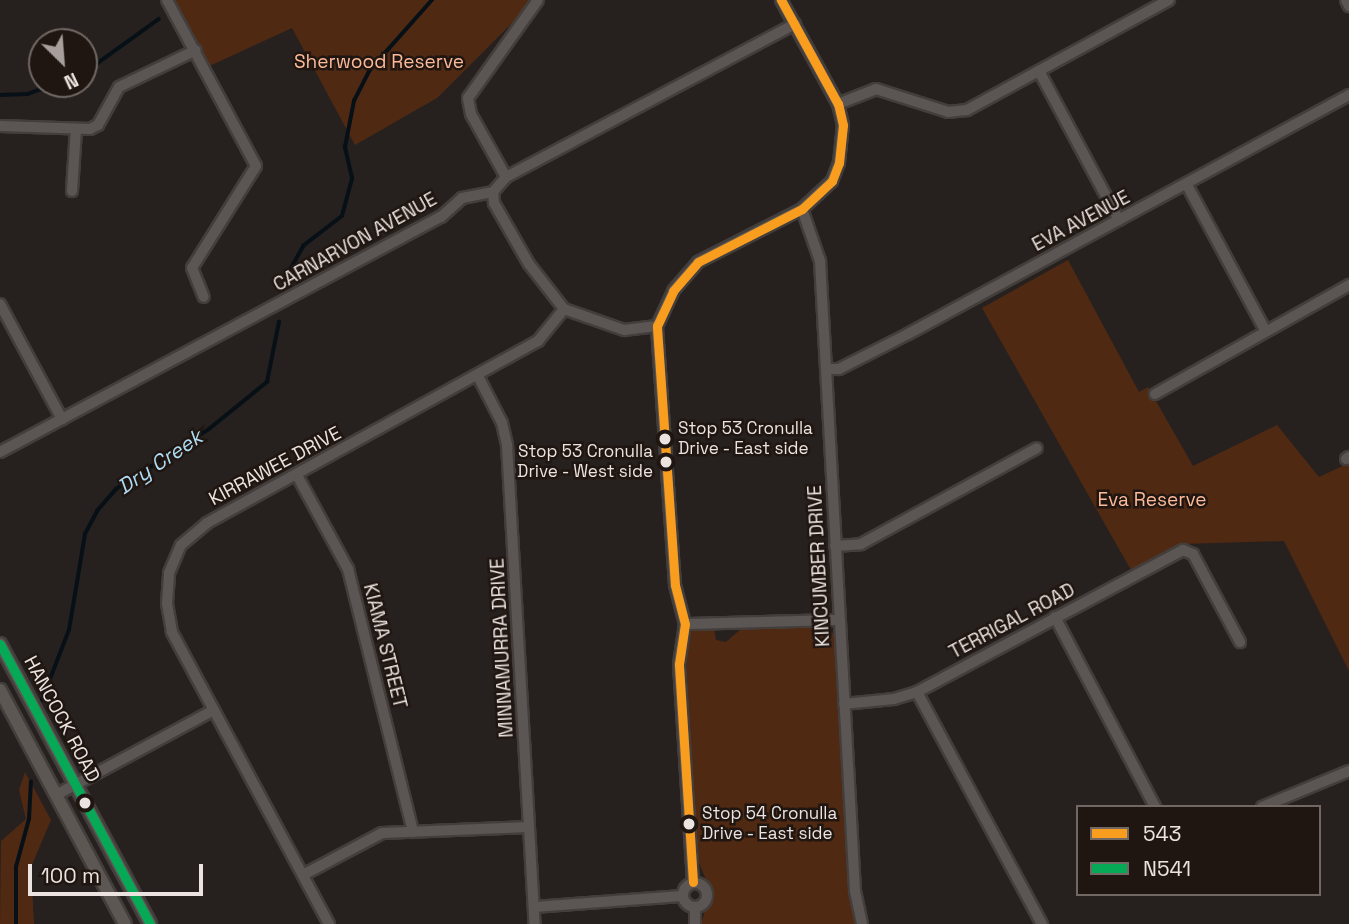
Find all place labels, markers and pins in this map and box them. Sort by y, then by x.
place label: Stop 53 Cronulla Drive - East side [678,419,813,459]
marker: Stop 53 Cronulla Drive - East side [658,432,672,446]
place label: Stop 53 Cronulla Drive - West side [516,442,653,482]
marker: Stop 53 Cronulla Drive - West side [659,455,673,469]
unlabelled marker [78,796,92,810]
place label: Stop 54 Cronulla Drive - East side [702,804,837,844]
marker: Stop 54 Cronulla Drive - East side [682,817,696,831]

